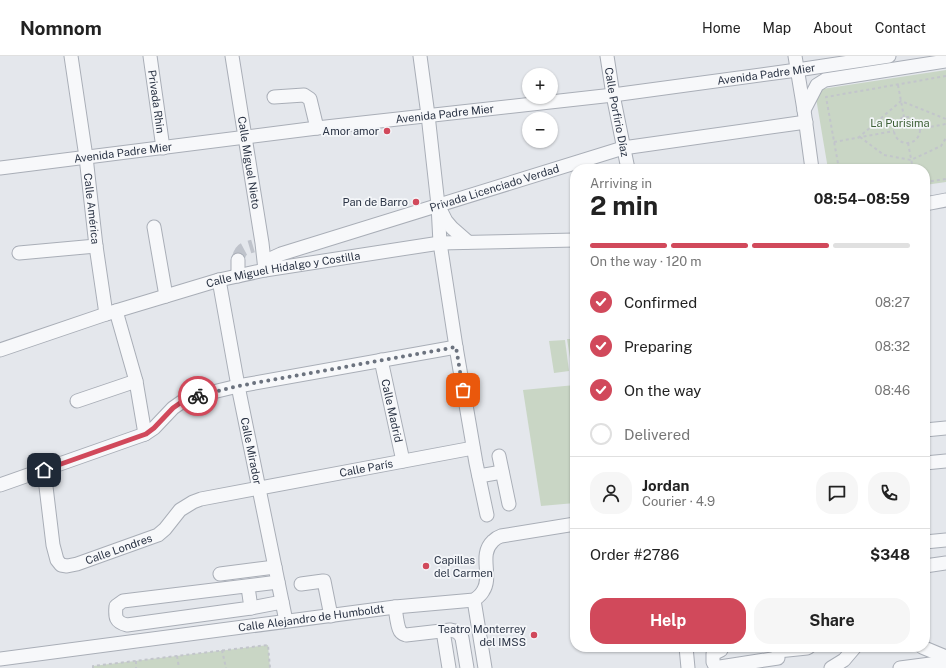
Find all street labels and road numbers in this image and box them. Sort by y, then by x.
street label: Avenida Padre Mier [716,61,816,87]
street label: Calle Porfirio Díaz [603,67,631,158]
street label: Privada Rhin [146,69,167,134]
street label: Avenida Padre Mier [395,102,495,125]
street label: Calle Miguel Nieto [236,115,262,210]
street label: Avenida Padre Mier [73,140,173,165]
street label: Privada Licenciado Verdad [428,162,561,214]
street label: Calle América [82,172,102,245]
street label: Calle Miguel Hidalgo y Costilla [205,249,361,290]
street label: Calle Madrid [379,378,405,444]
street label: Calle Mirador [239,416,264,486]
street label: Calle París [338,457,394,479]
street label: Calle Londres [84,531,154,567]
street label: Calle Alejandro de Humboldt [238,602,385,634]

